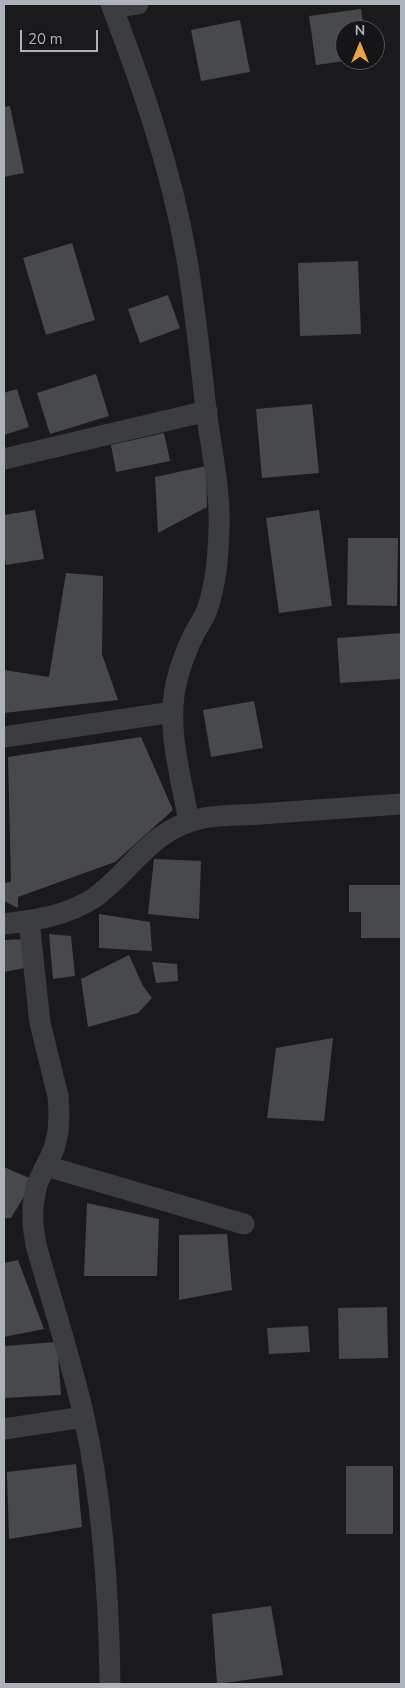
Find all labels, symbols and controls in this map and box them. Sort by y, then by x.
scale bar [22,20,100,52]
north arrow [335,20,385,70]
text: N [355,21,365,40]
text: 20 m [28,29,63,49]

